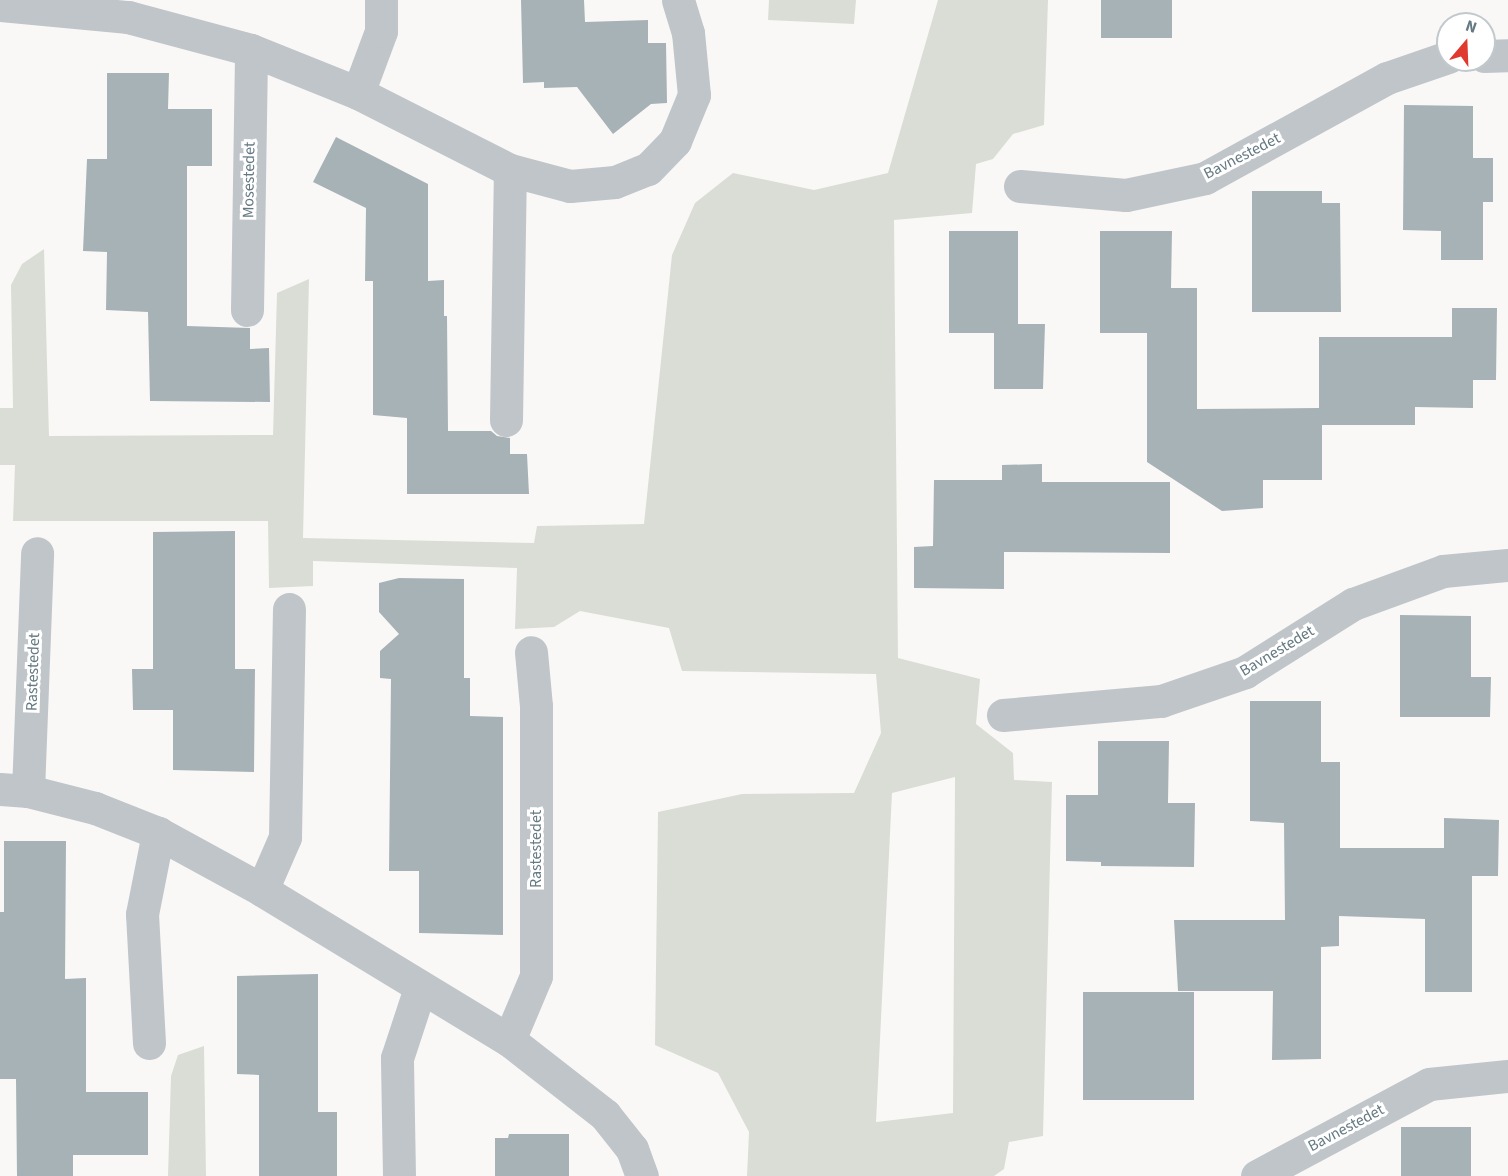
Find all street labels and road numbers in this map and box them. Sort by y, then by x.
street label: Bavnestedet [1201,129,1283,183]
street label: Mosestedet [239,142,259,218]
street label: Bavnestedet [1236,621,1318,681]
street label: Rastestedet [22,633,44,711]
street label: Rastestedet [526,810,546,888]
street label: Bavnestedet [1305,1100,1387,1156]

